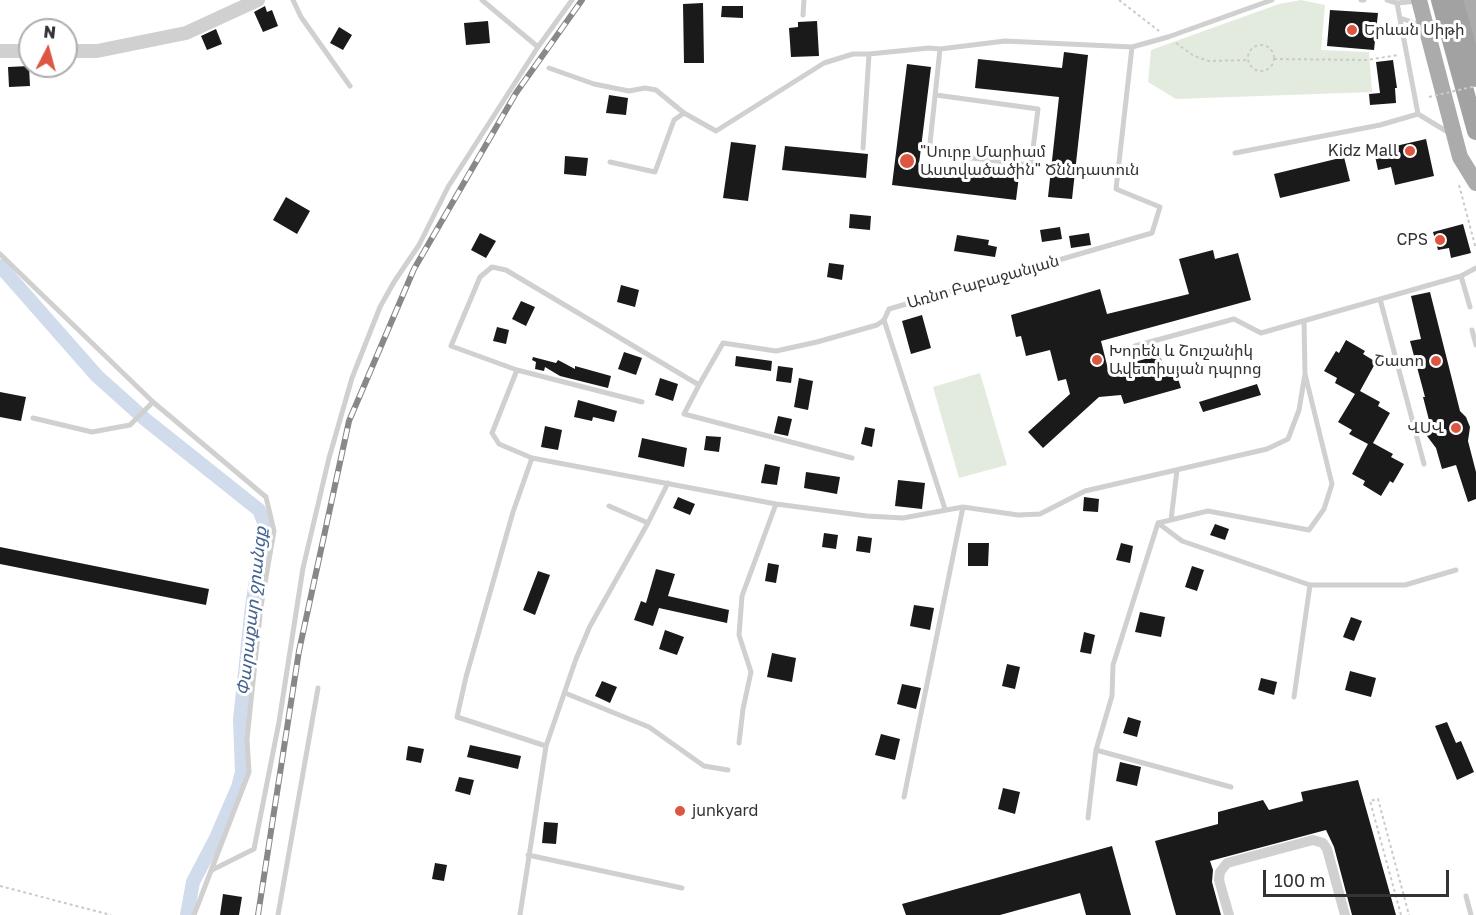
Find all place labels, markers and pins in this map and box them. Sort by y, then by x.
place label: Երևան Սիթի [1364,20,1464,40]
marker: Երևան Սիթի [1345,23,1359,37]
place label: Kidz Mall [1328,141,1398,161]
place label: "Սուրբ Մարիամ Աստվածածին" Ծննդատուն [920,142,1139,180]
marker: Kidz Mall [1403,144,1417,158]
marker: "Սուրբ Մարիամ Աստվածածին" Ծննդատուն [898,152,916,170]
place label: CPS [1396,230,1428,250]
marker: CPS [1433,233,1447,247]
place label: Խորեն և Շուշանիկ Ավետիսյան դպրոց [1109,341,1262,379]
place label: Շատո [1374,351,1424,371]
marker: Խորեն և Շուշանիկ Ավետիսյան դպրոց [1090,353,1104,367]
marker: Շատո [1429,354,1443,368]
place label: ՎՍՎ [1407,418,1444,438]
marker: ՎՍՎ [1449,421,1463,435]
place label: junkyard [692,801,758,821]
marker: junkyard [673,804,687,818]

